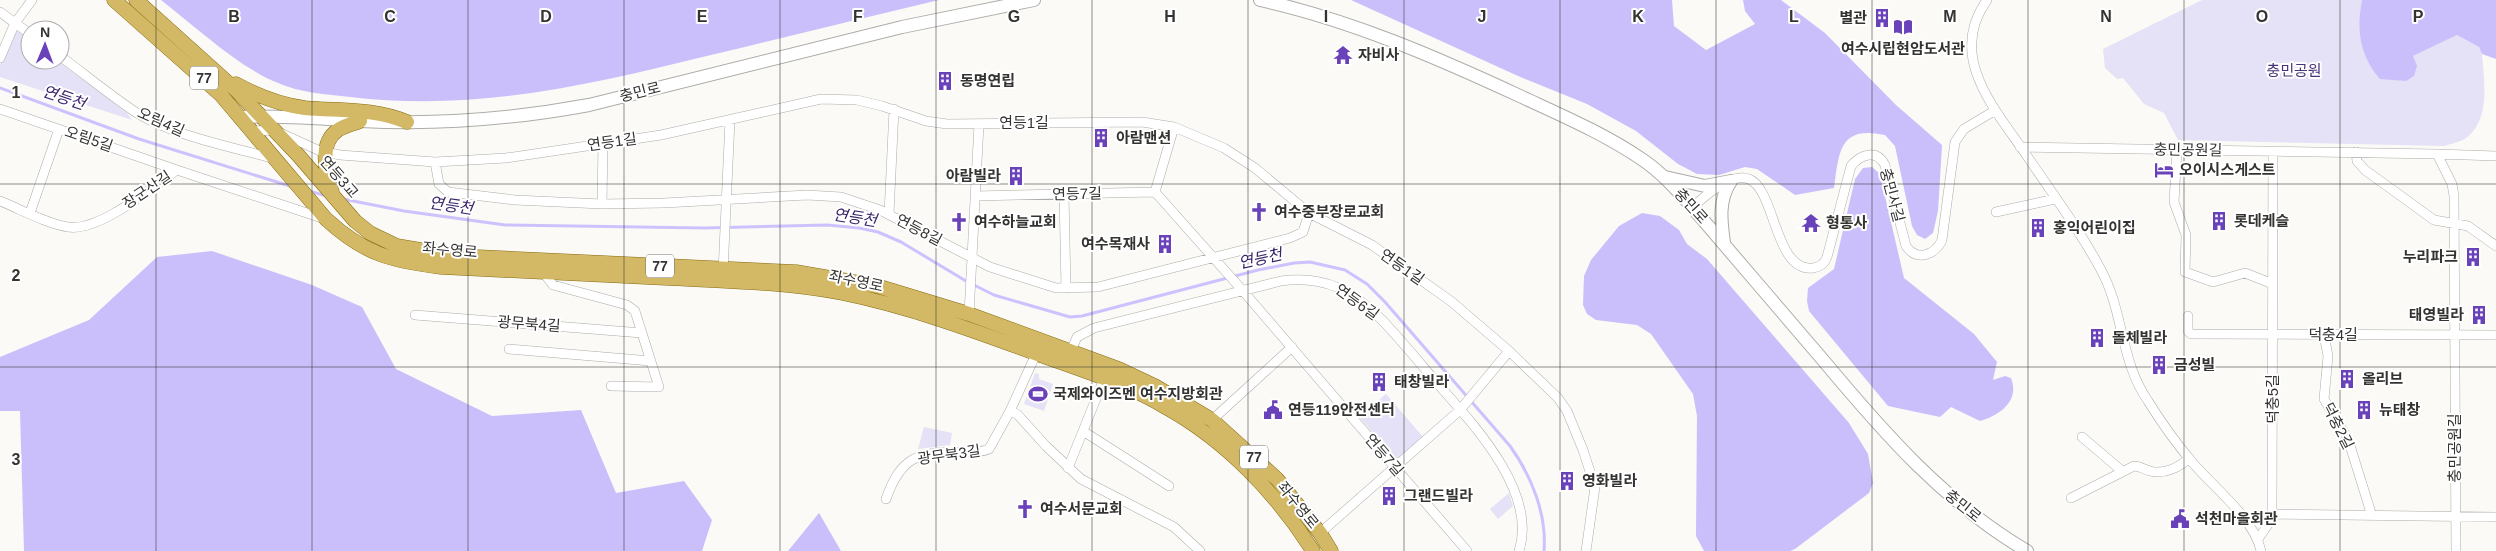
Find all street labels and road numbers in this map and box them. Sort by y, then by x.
road number: 77 [190,66,218,90]
street label: 충민로 [618,78,662,105]
street label: 오림4길 [135,104,187,139]
street label: 연등1길 [999,114,1049,131]
street label: 오림5길 [63,122,115,155]
street label: 연등1길 [586,130,638,153]
street label: 충민공원길 [2153,140,2223,159]
street label: 연등3교 [317,152,362,201]
street label: 충민사길 [1877,166,1908,224]
street label: 장군산길 [119,167,174,212]
street label: 연등7길 [1052,185,1102,202]
street label: 충민로 [1671,185,1712,227]
street label: 연등8길 [893,210,945,249]
street label: 좌수영로 [422,239,478,260]
street label: 연등1길 [1377,245,1428,288]
road number: 77 [646,255,674,278]
street label: 좌수영로 [827,266,885,295]
street label: 연등6길 [1332,280,1382,323]
street label: 광무북4길 [497,313,561,334]
street label: 덕충4길 [2308,326,2358,343]
street label: 덕충5길 [2264,374,2281,424]
street label: 덕충2길 [2320,400,2357,452]
street label: 충민공원길 [2446,413,2463,483]
street label: 연등7길 [1362,430,1407,479]
street label: 광무북3길 [916,442,982,467]
road number: 77 [1240,446,1268,468]
street label: 좌수영로 [1274,478,1322,531]
street label: 충민로 [1942,486,1985,525]

